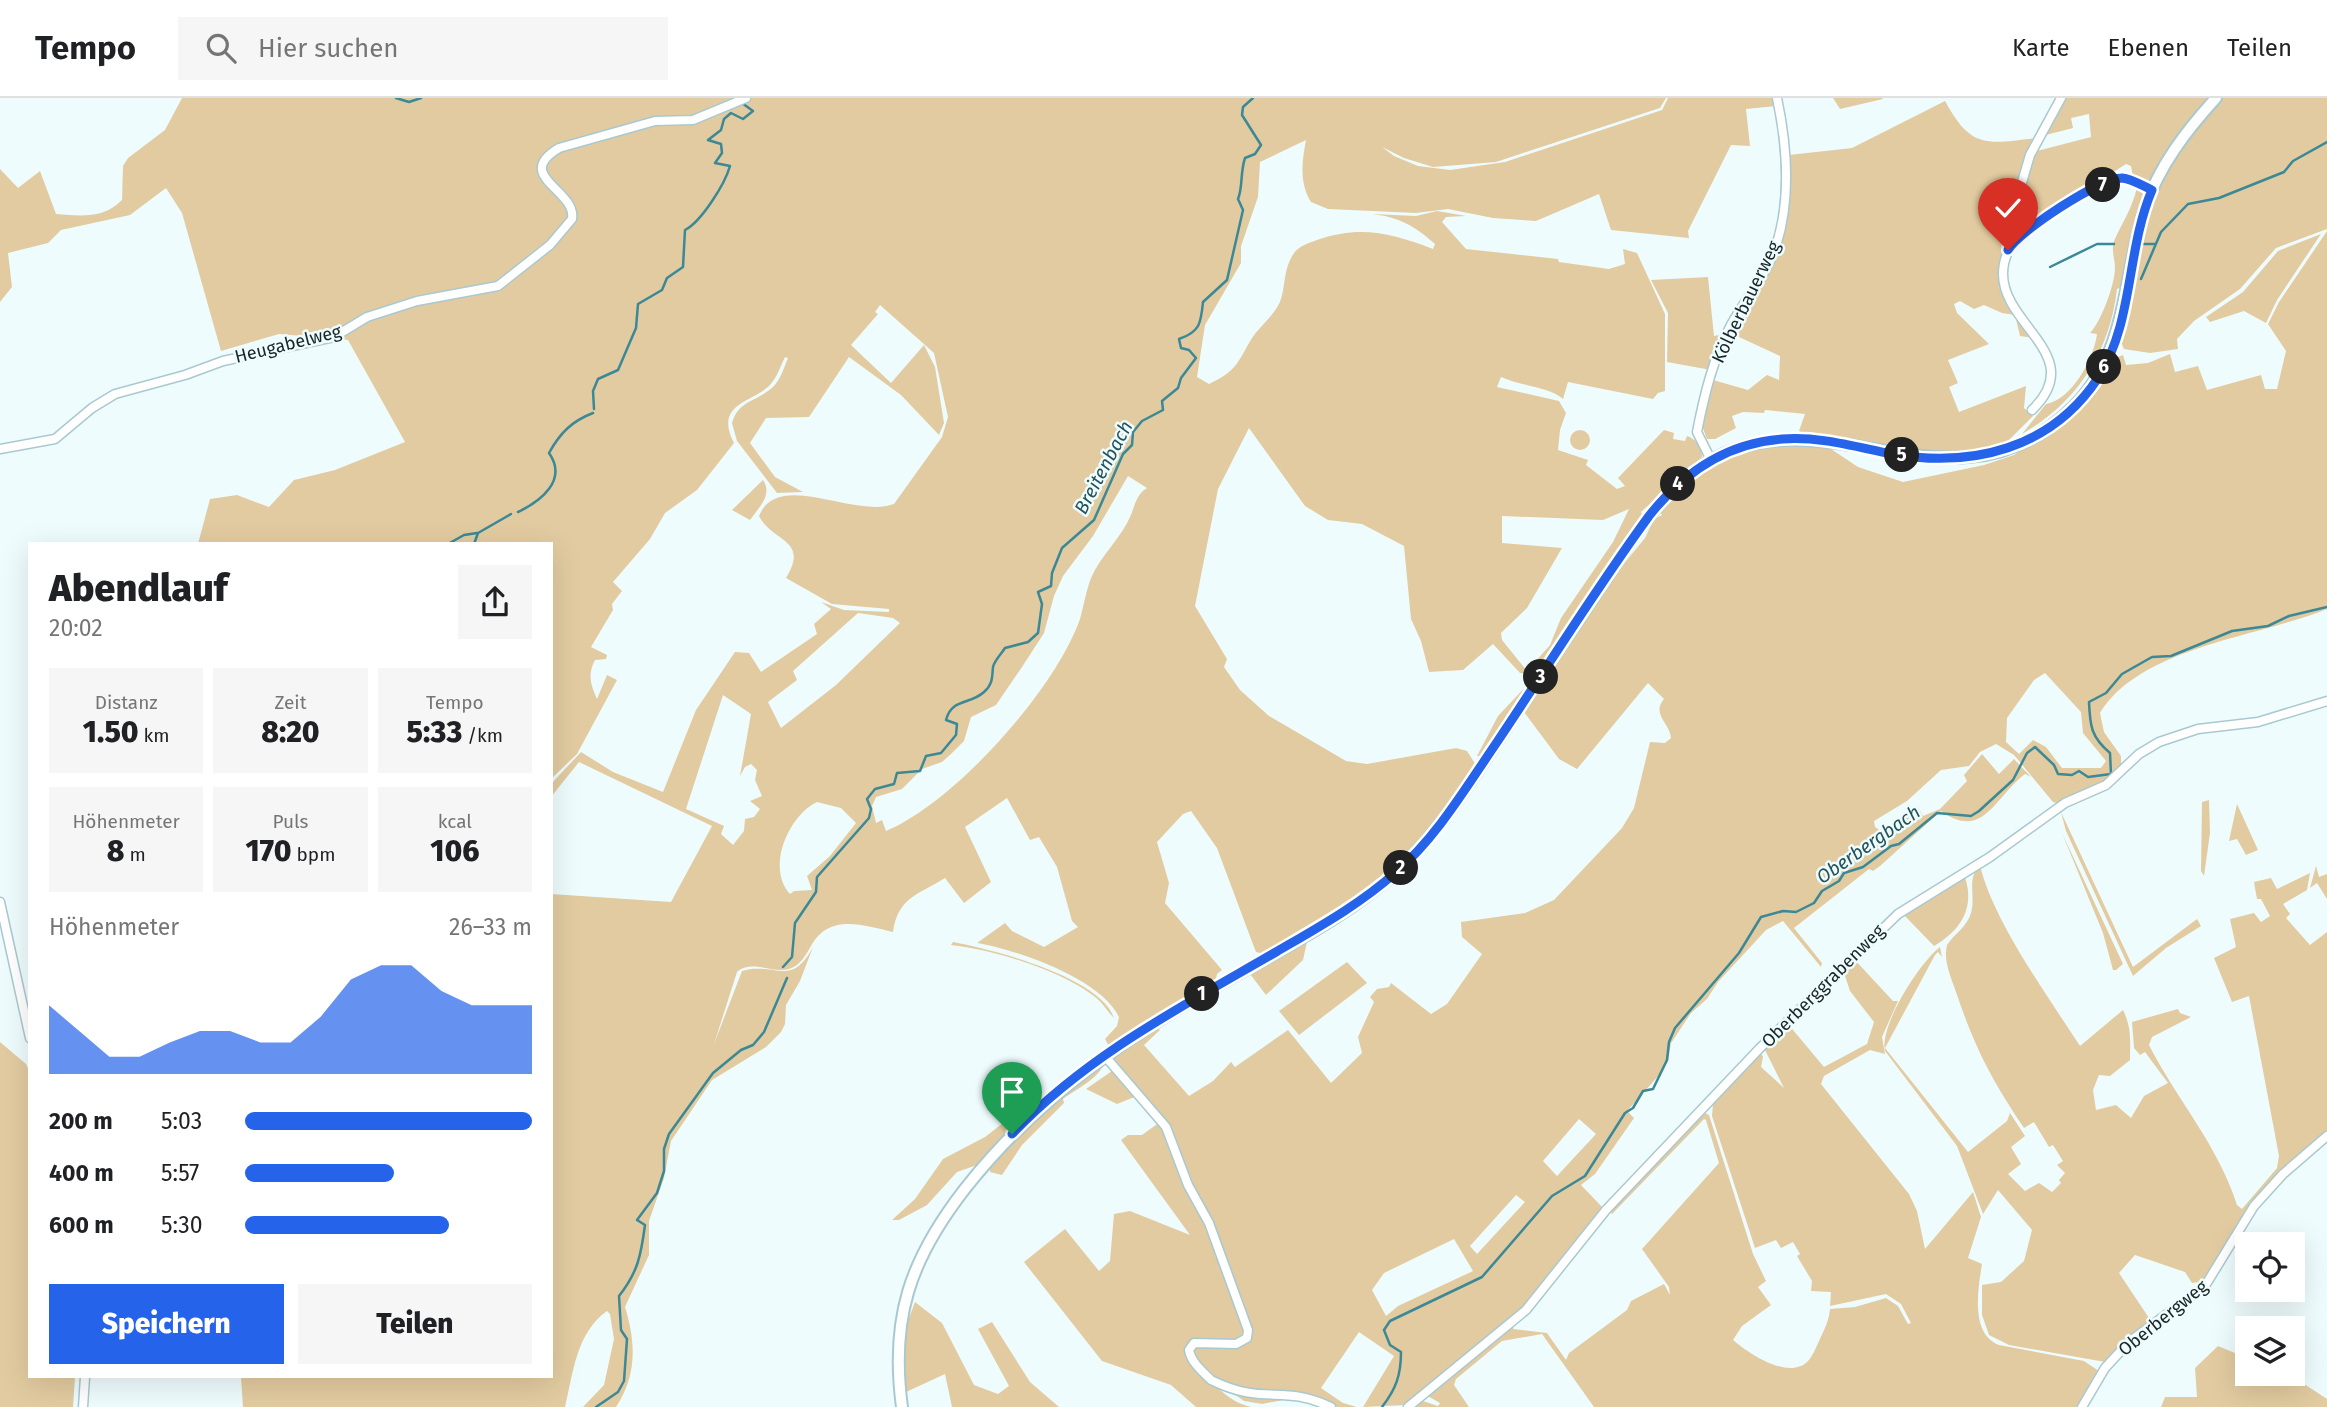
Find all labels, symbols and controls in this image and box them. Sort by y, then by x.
search box [178,17,668,80]
text: Tempo [35,28,136,68]
icon: search [202,29,240,67]
text: Hier suchen [258,33,399,64]
text: Karte [2012,34,2070,62]
text: Ebenen [2108,34,2189,62]
text: Teilen [2227,34,2292,62]
pin: 7 [2086,168,2120,202]
text: 7 [2098,173,2107,196]
pin [1978,178,2038,250]
icon: check [1989,189,2027,227]
street label: Kölberbauerweg [1707,237,1785,367]
street label: Heugabelweg [232,320,344,368]
pin: 6 [2086,350,2122,384]
text: 6 [2098,355,2109,378]
water label: Breitenbach [1069,417,1138,518]
pin: 5 [1884,438,1920,472]
text: 5 [1896,443,1907,466]
pin: 4 [1660,466,1696,502]
text: 4 [1672,472,1683,495]
text: Abendlauf [49,565,228,611]
button: share [458,565,532,639]
text: 20:02 [49,614,103,642]
pin: 3 [1524,660,1558,694]
text: 3 [1536,665,1545,688]
text: Distanz [95,691,158,714]
text: Zeit [274,691,307,714]
text: Tempo [426,691,484,714]
text: 1.50 [83,714,139,750]
text: 8:20 [261,714,320,750]
text: 5:33 [407,714,462,750]
text: km [139,724,170,747]
text: /km [462,724,503,747]
water label: Oberbergbach [1812,800,1925,889]
text: Höhenmeter [72,810,180,833]
text: Puls [272,810,309,833]
text: kcal [438,810,472,833]
text: 8 [107,833,124,869]
text: 170 [246,833,292,869]
text: 106 [430,833,479,869]
text: m [124,843,146,866]
text: bpm [292,843,335,866]
pin: 2 [1384,850,1418,886]
text: 2 [1396,856,1405,879]
text: Höhenmeter [49,913,179,941]
text: 26–33 m [449,913,532,941]
street label: Oberberggrabenweg [1757,919,1890,1052]
pin: 1 [1184,976,1220,1012]
text: 1 [1197,982,1206,1005]
pin [982,1062,1042,1134]
icon: arrive [993,1073,1031,1111]
text: 200 m [49,1107,113,1135]
text: 5:03 [161,1107,202,1135]
text: 400 m [49,1159,114,1187]
text: 5:57 [161,1159,199,1187]
text: 600 m [49,1211,114,1239]
text: 5:30 [161,1211,203,1239]
map controls [2235,1232,2305,1386]
button: locate [2235,1232,2305,1302]
street label: Oberbergweg [2114,1275,2213,1361]
button: Speichern [49,1284,284,1364]
button: Teilen [298,1284,532,1364]
button: layers [2235,1316,2305,1386]

